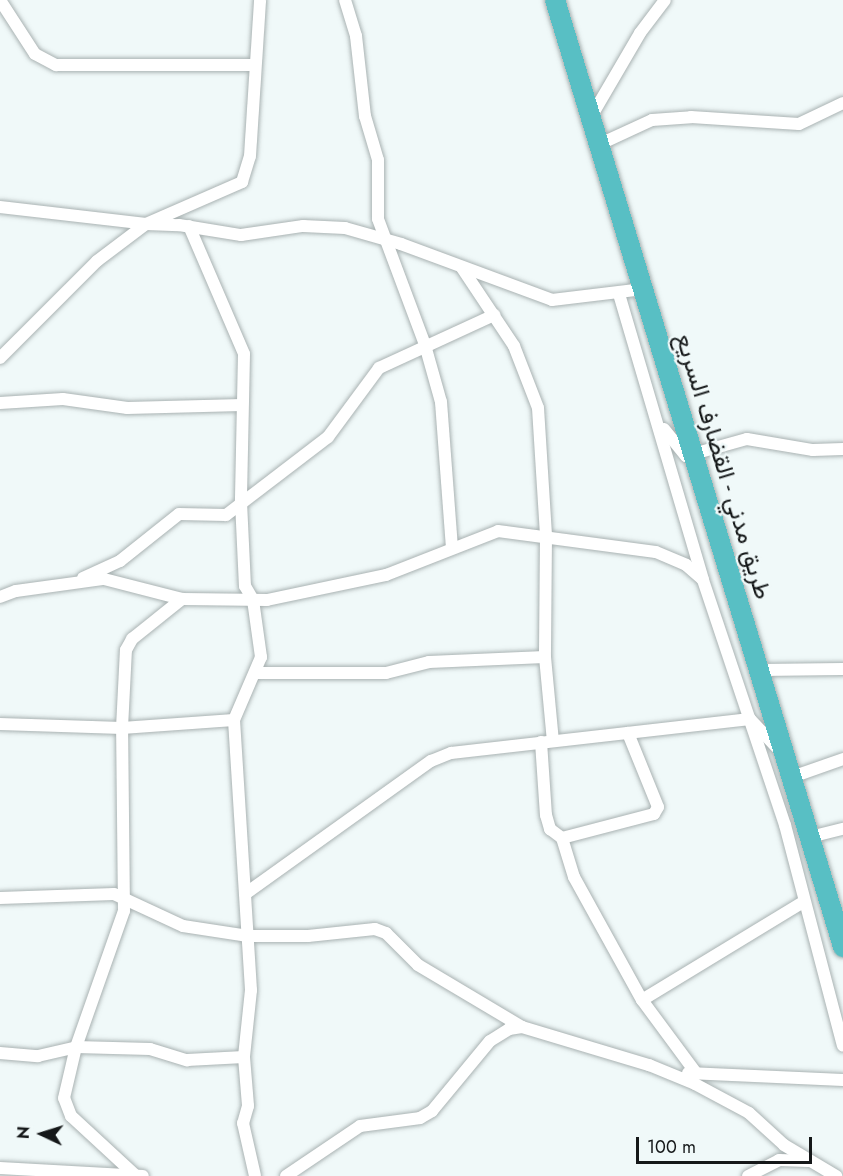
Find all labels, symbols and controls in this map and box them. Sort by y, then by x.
street label: طريق مدني - القضارف السريع [670,330,778,602]
north arrow [12,1104,72,1164]
scale bar [639,1125,814,1163]
text: N [12,1126,35,1140]
text: 100 m [647,1134,696,1160]

